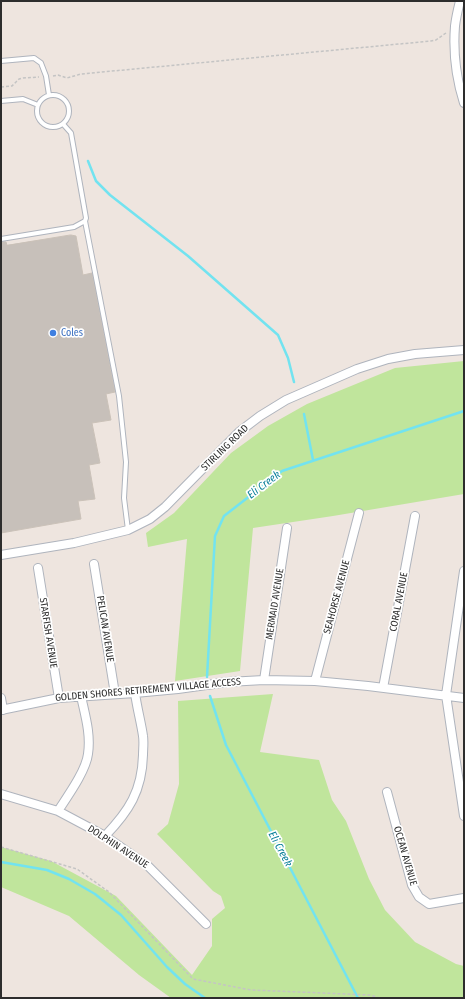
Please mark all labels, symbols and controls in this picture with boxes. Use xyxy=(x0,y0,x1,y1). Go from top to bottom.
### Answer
place label: Coles xyxy=(61,327,83,339)
marker: Coles xyxy=(48,328,58,338)
street label: STIRLING ROAD xyxy=(199,422,251,474)
water label: Eli Creek xyxy=(245,468,283,502)
street label: SEAHORSE AVENUE xyxy=(321,559,353,635)
street label: MERMAID AVENUE xyxy=(263,568,287,640)
street label: CORAL AVENUE xyxy=(387,571,411,633)
street label: PELICAN AVENUE xyxy=(94,595,116,663)
street label: STARFISH AVENUE xyxy=(36,597,60,669)
street label: GOLDEN SHORES RETIREMENT VILLAGE ACCESS xyxy=(55,676,241,704)
street label: DOLPHIN AVENUE xyxy=(85,823,151,871)
street label: OCEAN AVENUE xyxy=(391,825,419,887)
water label: Eli Creek xyxy=(265,829,295,869)

